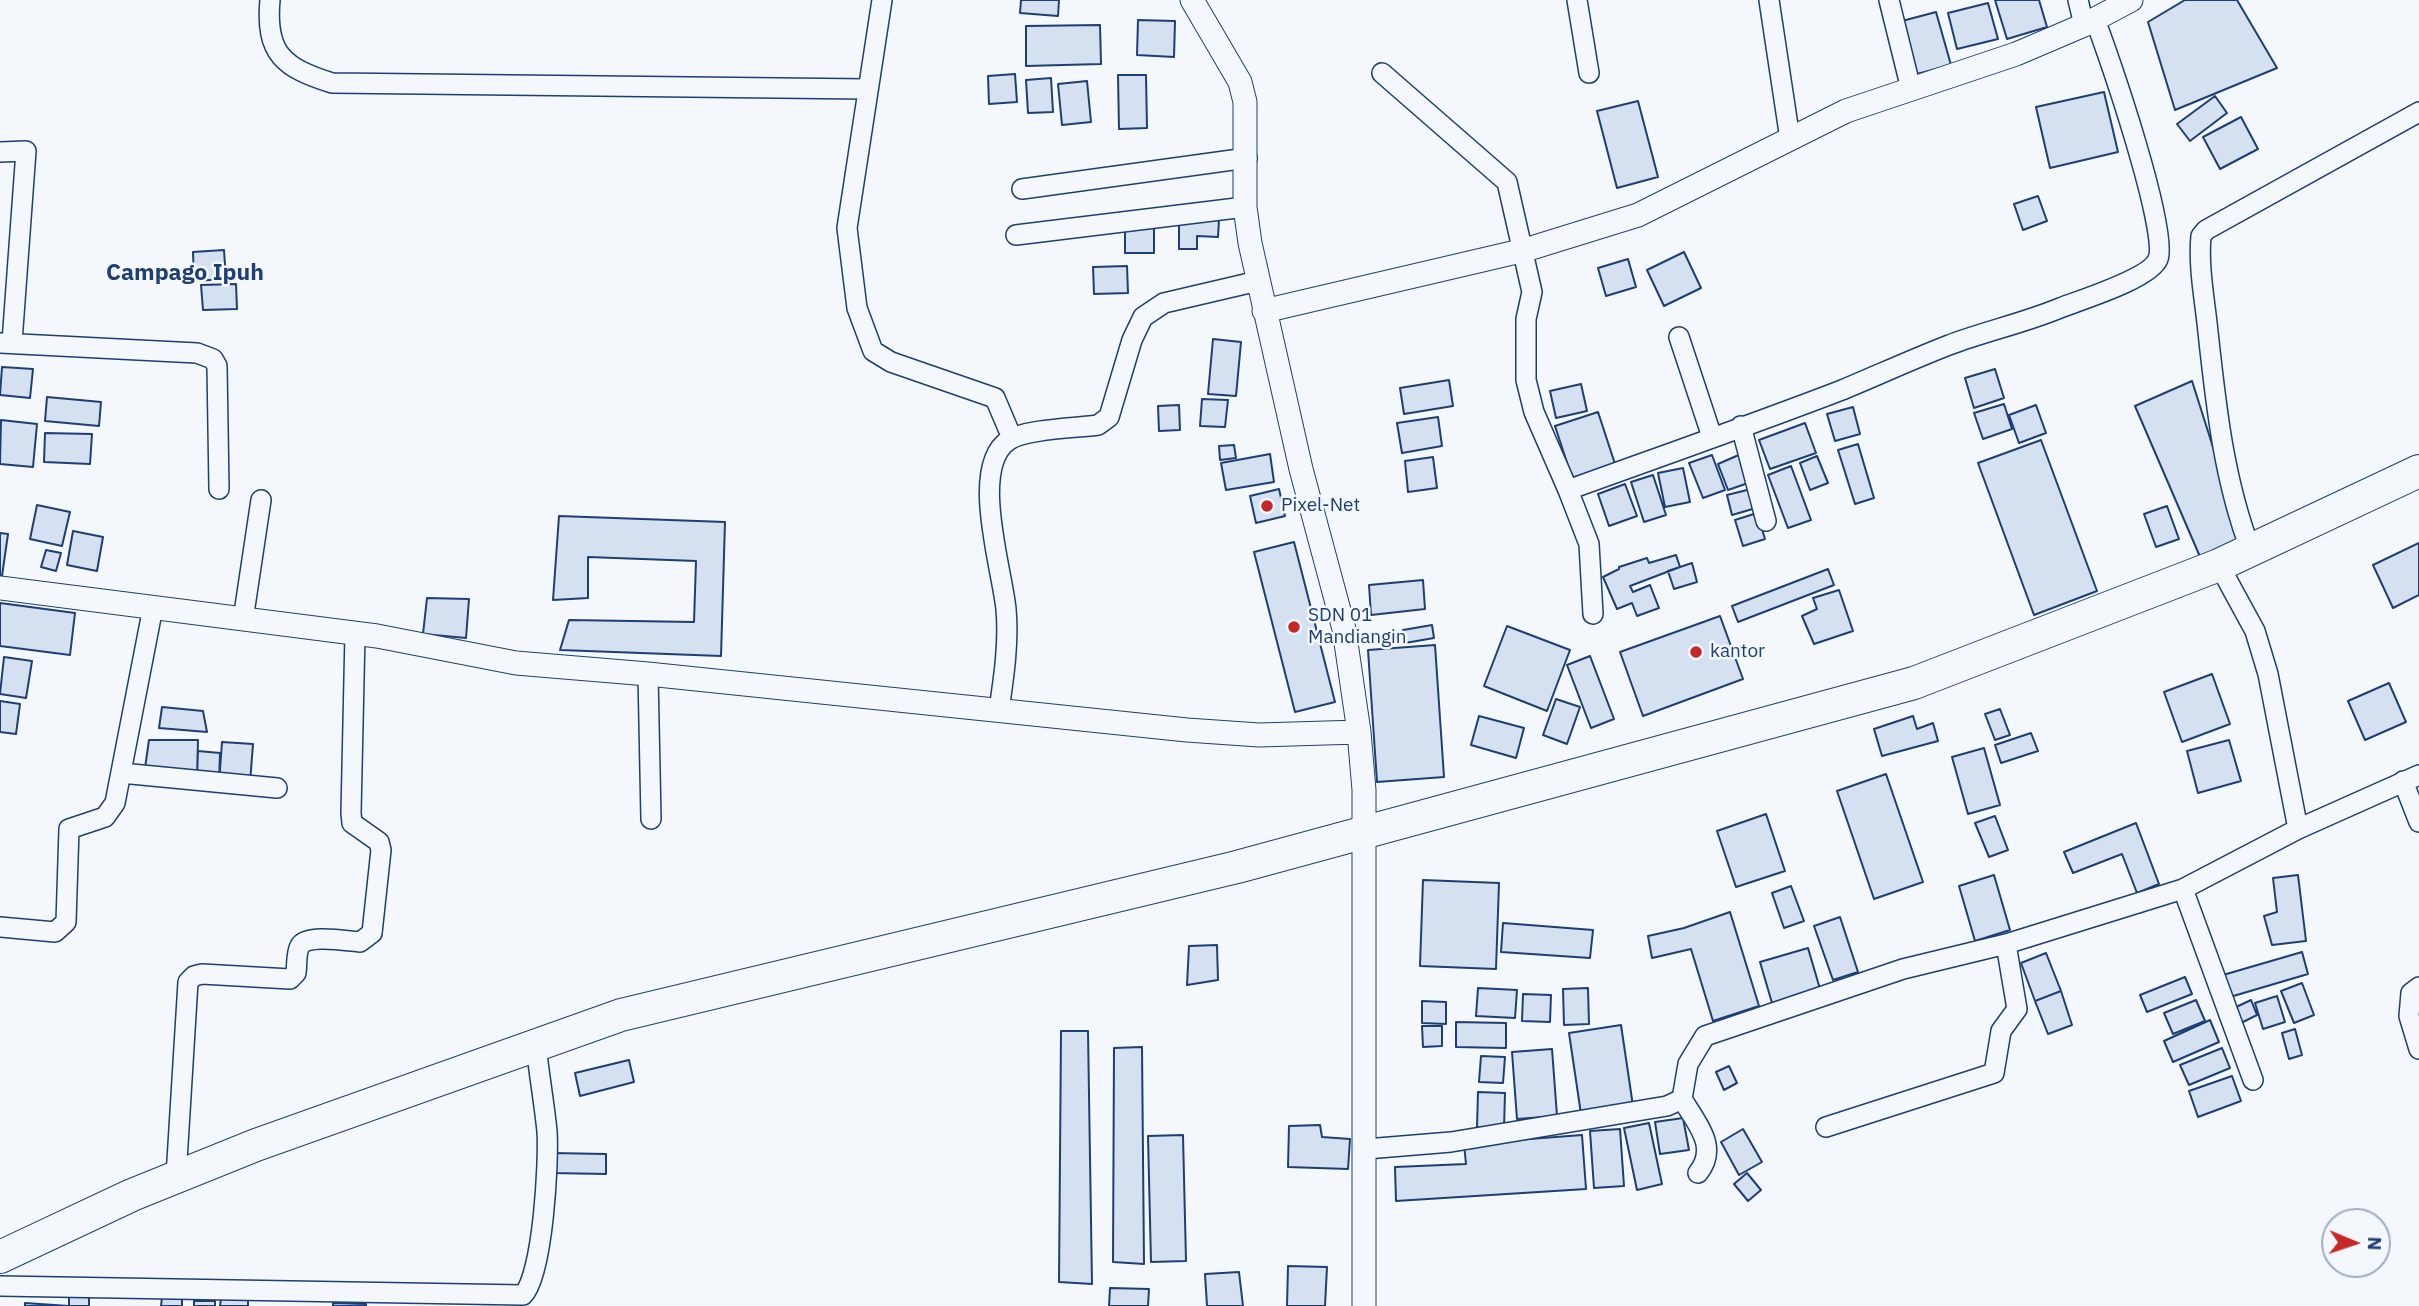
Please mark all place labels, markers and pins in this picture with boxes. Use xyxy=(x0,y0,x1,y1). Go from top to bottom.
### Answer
place label: Pixel-Net xyxy=(1281,495,1360,517)
marker: Pixel-Net xyxy=(1259,498,1275,514)
place label: SDN 01 Mandiangin xyxy=(1308,605,1407,649)
marker: SDN 01 Mandiangin xyxy=(1286,619,1302,635)
place label: kantor xyxy=(1710,641,1765,663)
marker: kantor xyxy=(1688,644,1704,660)

